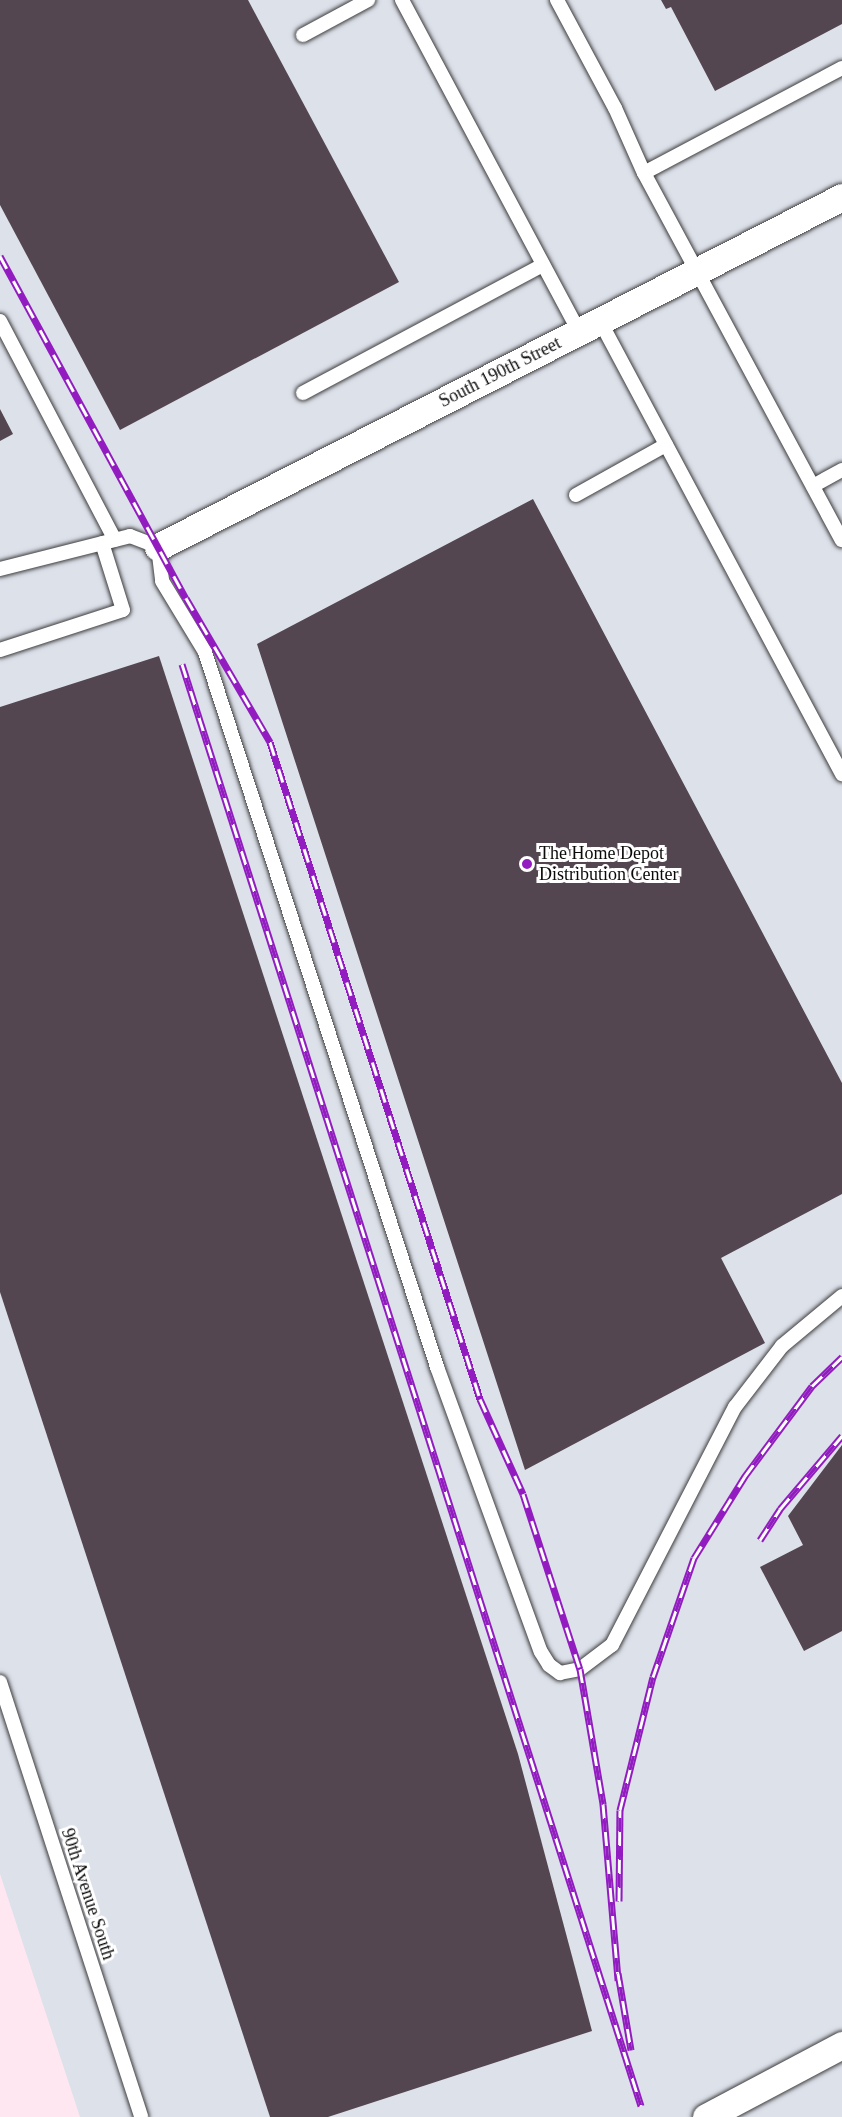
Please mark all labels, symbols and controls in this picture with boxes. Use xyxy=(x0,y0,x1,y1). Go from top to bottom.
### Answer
street label: South 190th Street xyxy=(435,332,565,412)
place label: The Home Depot Distribution Center xyxy=(539,843,678,886)
marker: The Home Depot Distribution Center xyxy=(520,857,534,871)
street label: 90th Avenue South xyxy=(56,1825,120,1963)

